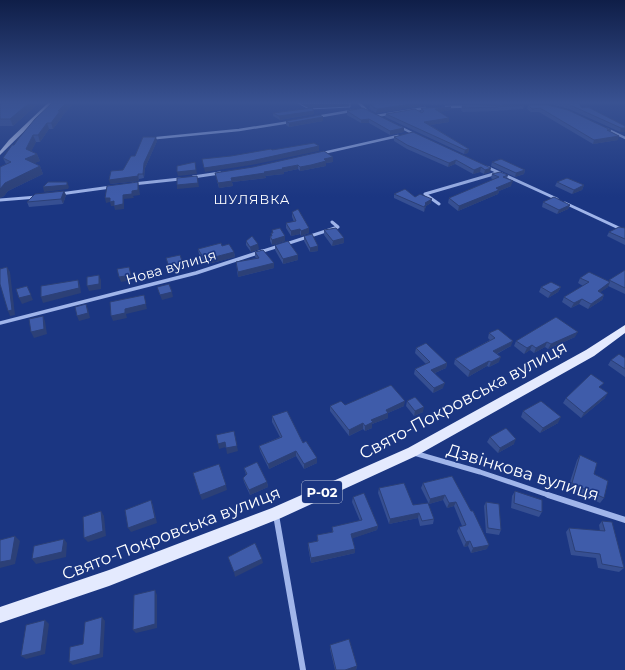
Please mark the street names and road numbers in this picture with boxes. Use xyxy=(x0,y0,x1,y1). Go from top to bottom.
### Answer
street label: Нова вулиця xyxy=(124,245,218,289)
street label: Свято-Покровська вулиця xyxy=(356,337,570,463)
street label: Дзвінкова вулиця xyxy=(445,439,601,505)
road number: Р-02 xyxy=(302,481,342,503)
street label: Свято-Покровська вулиця xyxy=(59,482,283,584)

